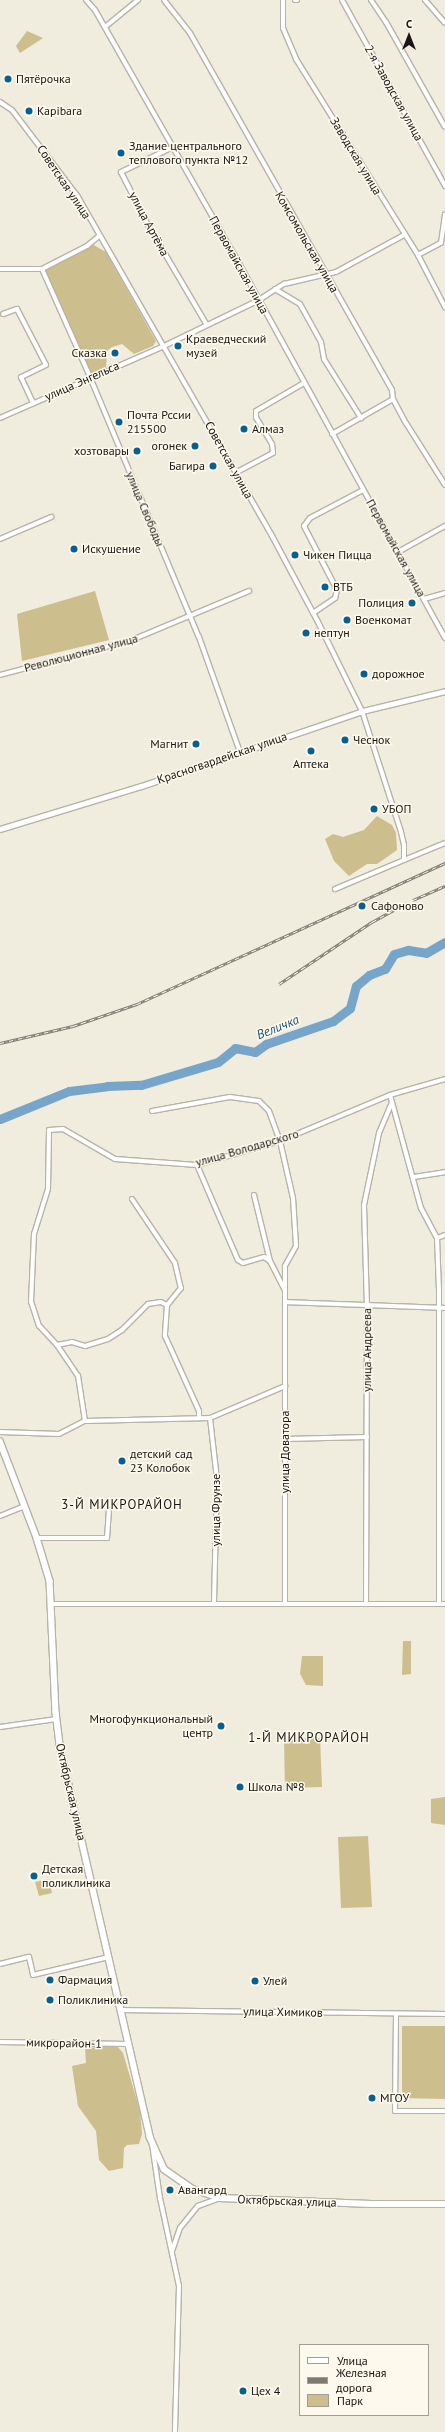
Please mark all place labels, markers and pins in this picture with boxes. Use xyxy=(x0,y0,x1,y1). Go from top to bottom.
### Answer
place label: Пятёрочка xyxy=(16,72,71,86)
marker: Пятёрочка xyxy=(3,74,13,84)
place label: Kapibara xyxy=(37,104,82,118)
marker: Kapibara xyxy=(24,106,34,116)
place label: Здание центрального теплового пункта №12 xyxy=(129,139,248,167)
marker: Здание центрального теплового пункта №12 xyxy=(116,148,126,158)
place label: Краеведческий музей xyxy=(186,332,266,360)
marker: Краеведческий музей xyxy=(173,341,183,351)
place label: Сказка xyxy=(71,346,107,360)
marker: Сказка xyxy=(110,348,120,358)
place label: Почта Рссии 215500 xyxy=(127,408,191,436)
marker: Почта Рссии 215500 xyxy=(114,417,124,427)
place label: Алмаз xyxy=(252,422,284,436)
marker: Алмаз xyxy=(239,424,249,434)
place label: огонек xyxy=(152,439,187,453)
marker: огонек xyxy=(190,441,200,451)
place label: хозтовары xyxy=(74,444,129,458)
marker: хозтовары xyxy=(132,446,142,456)
place label: Багира xyxy=(169,459,205,473)
marker: Багира xyxy=(208,461,218,471)
place label: Искушение xyxy=(82,542,141,556)
marker: Искушение xyxy=(69,544,79,554)
place label: Чикен Пицца xyxy=(303,548,372,562)
marker: Чикен Пицца xyxy=(290,550,300,560)
place label: ВТБ xyxy=(333,580,353,594)
marker: ВТБ xyxy=(320,582,330,592)
place label: Полиция xyxy=(358,596,404,610)
marker: Полиция xyxy=(407,598,417,608)
place label: Военкомат xyxy=(355,613,412,627)
marker: Военкомат xyxy=(342,615,352,625)
place label: нептун xyxy=(314,626,350,640)
marker: нептун xyxy=(301,628,311,638)
place label: дорожное xyxy=(372,667,425,681)
marker: дорожное xyxy=(359,669,369,679)
place label: Чеснок xyxy=(353,733,390,747)
marker: Чеснок xyxy=(340,735,350,745)
place label: Магнит xyxy=(150,737,188,751)
marker: Магнит xyxy=(191,739,201,749)
marker: Аптека xyxy=(306,746,316,756)
place label: Аптека xyxy=(293,757,329,771)
place label: УБОП xyxy=(382,802,411,816)
marker: УБОП xyxy=(369,804,379,814)
place label: Сафоново xyxy=(371,899,424,913)
marker: Сафоново xyxy=(356,900,368,912)
place label: детский сад 23 Колобок xyxy=(130,1447,192,1475)
marker: детский сад 23 Колобок xyxy=(117,1456,127,1466)
place label: Многофункциональный центр xyxy=(90,1712,213,1740)
marker: Многофункциональный центр xyxy=(216,1721,226,1731)
place label: Школа №8 xyxy=(248,1780,304,1794)
marker: Школа №8 xyxy=(235,1782,245,1792)
place label: Детская поликлиника xyxy=(42,1862,111,1890)
marker: Детская поликлиника xyxy=(29,1871,39,1881)
place label: Фармация xyxy=(58,1973,112,1987)
place label: Улей xyxy=(263,1974,287,1988)
marker: Фармация xyxy=(45,1975,55,1985)
marker: Улей xyxy=(250,1976,260,1986)
place label: Поликлиника xyxy=(58,1993,128,2007)
marker: Поликлиника xyxy=(45,1995,55,2005)
place label: МГОУ xyxy=(380,2091,409,2105)
marker: МГОУ xyxy=(367,2093,377,2103)
place label: Авангард xyxy=(178,2183,227,2197)
marker: Авангард xyxy=(165,2185,175,2195)
place label: Цех 4 xyxy=(251,2384,281,2398)
marker: Цех 4 xyxy=(238,2386,248,2396)

